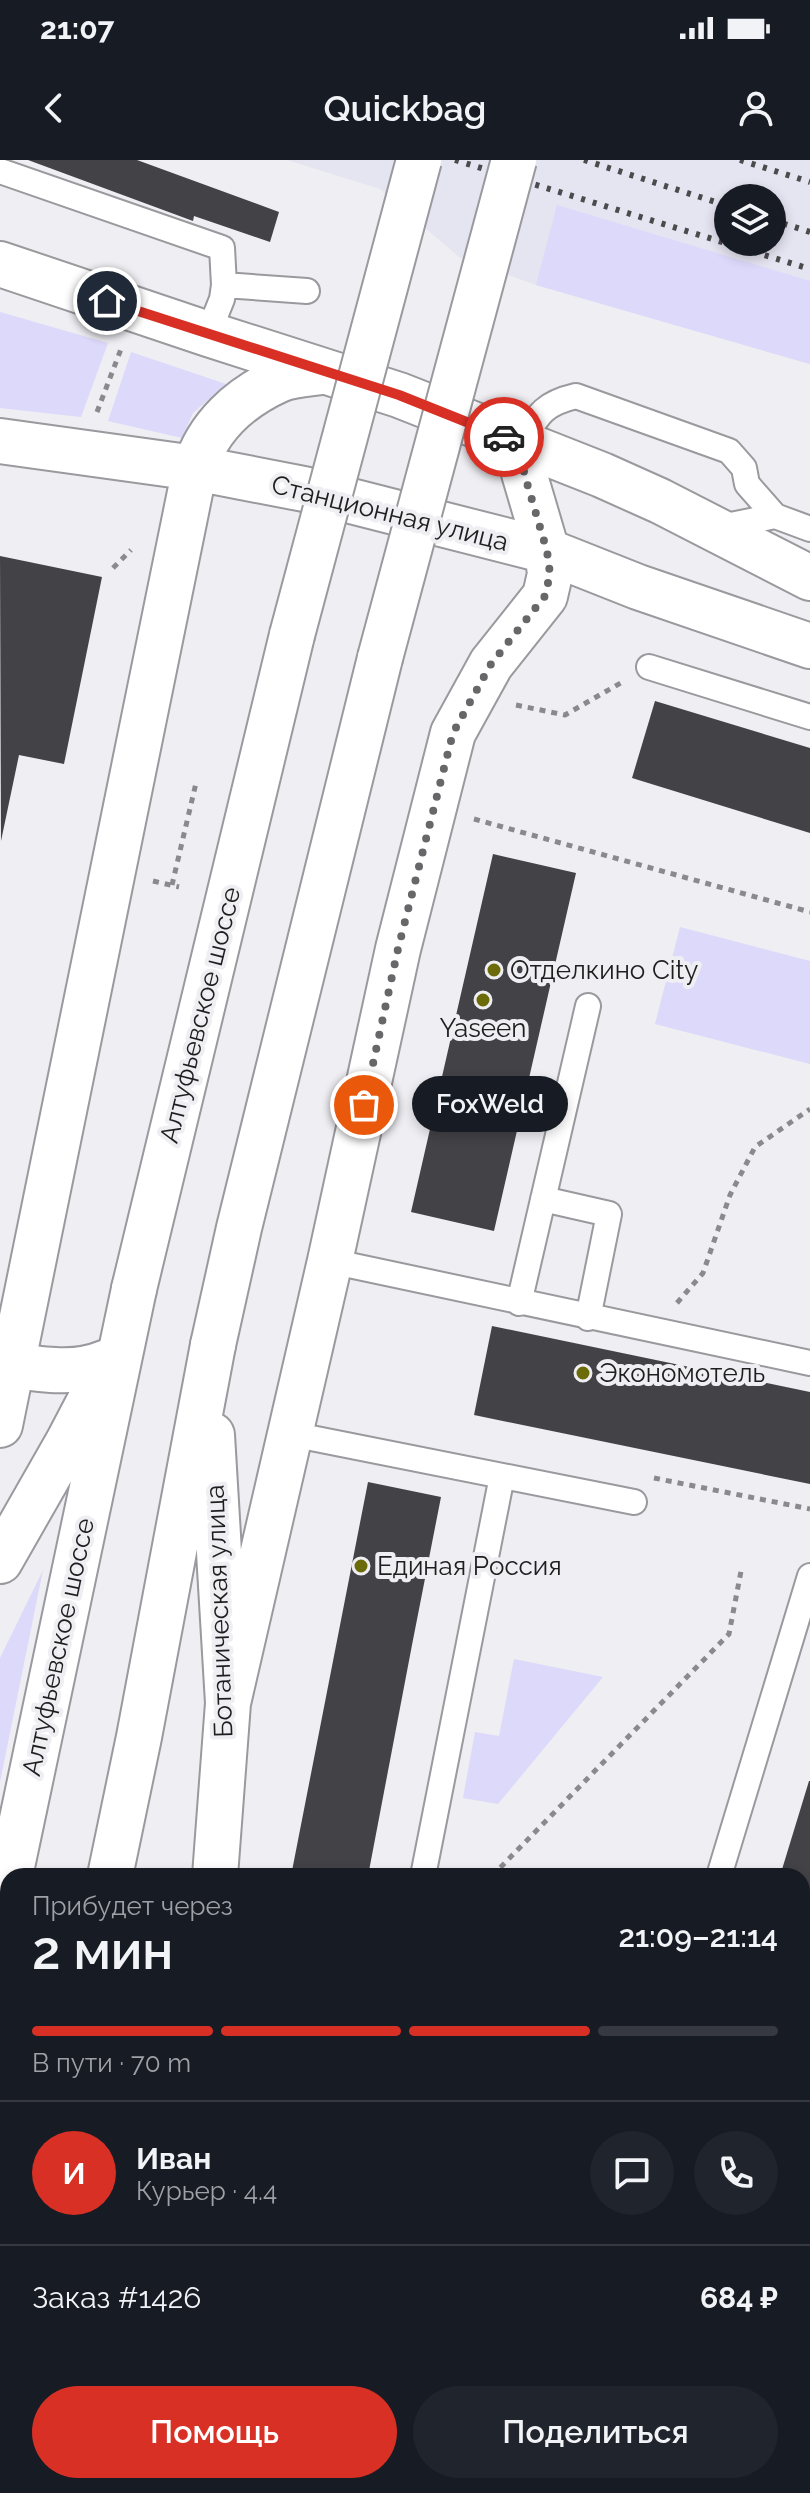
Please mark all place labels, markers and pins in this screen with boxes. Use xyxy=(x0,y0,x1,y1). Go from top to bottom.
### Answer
pin xyxy=(73,267,141,335)
place label: Отделкино City xyxy=(510,955,698,985)
marker: Отделкино City xyxy=(485,961,503,979)
marker: Yaseen xyxy=(474,991,492,1009)
place label: Yaseen xyxy=(440,1013,527,1043)
pin xyxy=(330,1071,398,1139)
callout: FoxWeld xyxy=(412,1077,568,1133)
place label: Экономотель xyxy=(599,1358,765,1388)
marker: Экономотель xyxy=(574,1364,592,1382)
place label: Единая Россия xyxy=(377,1551,562,1581)
marker: Единая Россия xyxy=(352,1557,370,1575)

